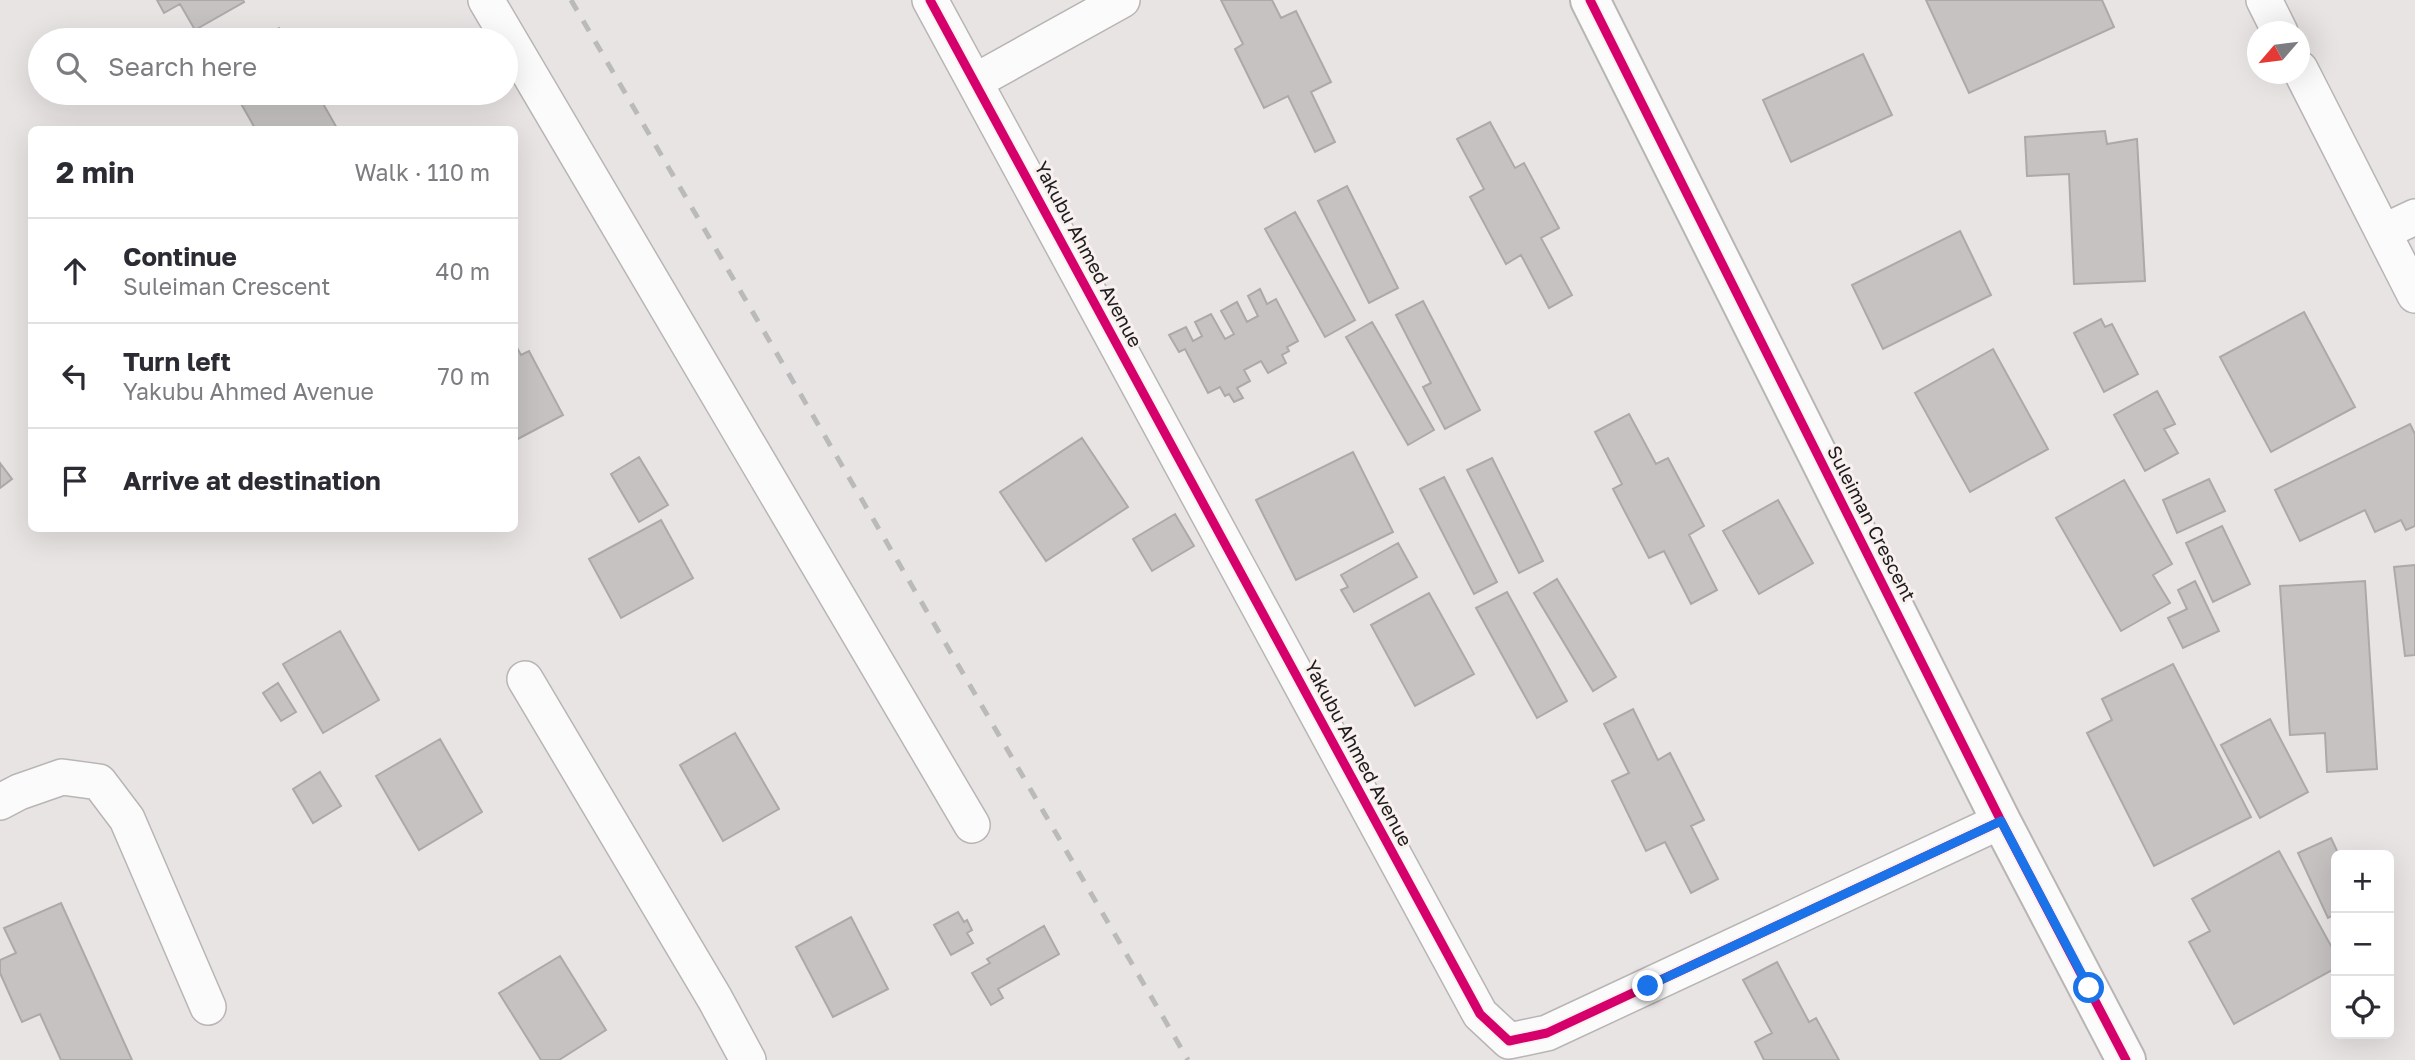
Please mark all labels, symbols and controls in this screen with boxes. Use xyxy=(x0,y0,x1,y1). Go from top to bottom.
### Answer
north arrow xyxy=(2247,21,2310,84)
search box xyxy=(28,28,518,105)
icon: search xyxy=(52,48,90,86)
text: Search here xyxy=(108,51,257,82)
text: 2 min xyxy=(56,154,134,190)
street label: Yakubu Ahmed Avenue xyxy=(1030,157,1148,351)
text: Walk · 110 m xyxy=(354,158,490,186)
text: Continue xyxy=(123,241,237,272)
icon: ahead xyxy=(56,252,94,290)
text: 40 m xyxy=(436,257,490,285)
text: Suleiman Crescent xyxy=(123,272,330,300)
text: Turn left xyxy=(123,346,231,377)
icon: left xyxy=(56,357,94,395)
text: 70 m xyxy=(437,362,490,390)
text: Yakubu Ahmed Avenue xyxy=(123,377,374,405)
street label: Suleiman Crescent xyxy=(1823,441,1921,605)
icon: arrive xyxy=(56,462,94,500)
text: Arrive at destination xyxy=(123,465,381,496)
street label: Yakubu Ahmed Avenue xyxy=(1300,656,1418,850)
map controls xyxy=(2331,850,2394,1039)
button: + xyxy=(2331,850,2394,913)
button: − xyxy=(2331,913,2394,976)
route end xyxy=(1632,970,1663,1001)
route start xyxy=(2073,972,2104,1003)
button: locate xyxy=(2331,976,2394,1039)

